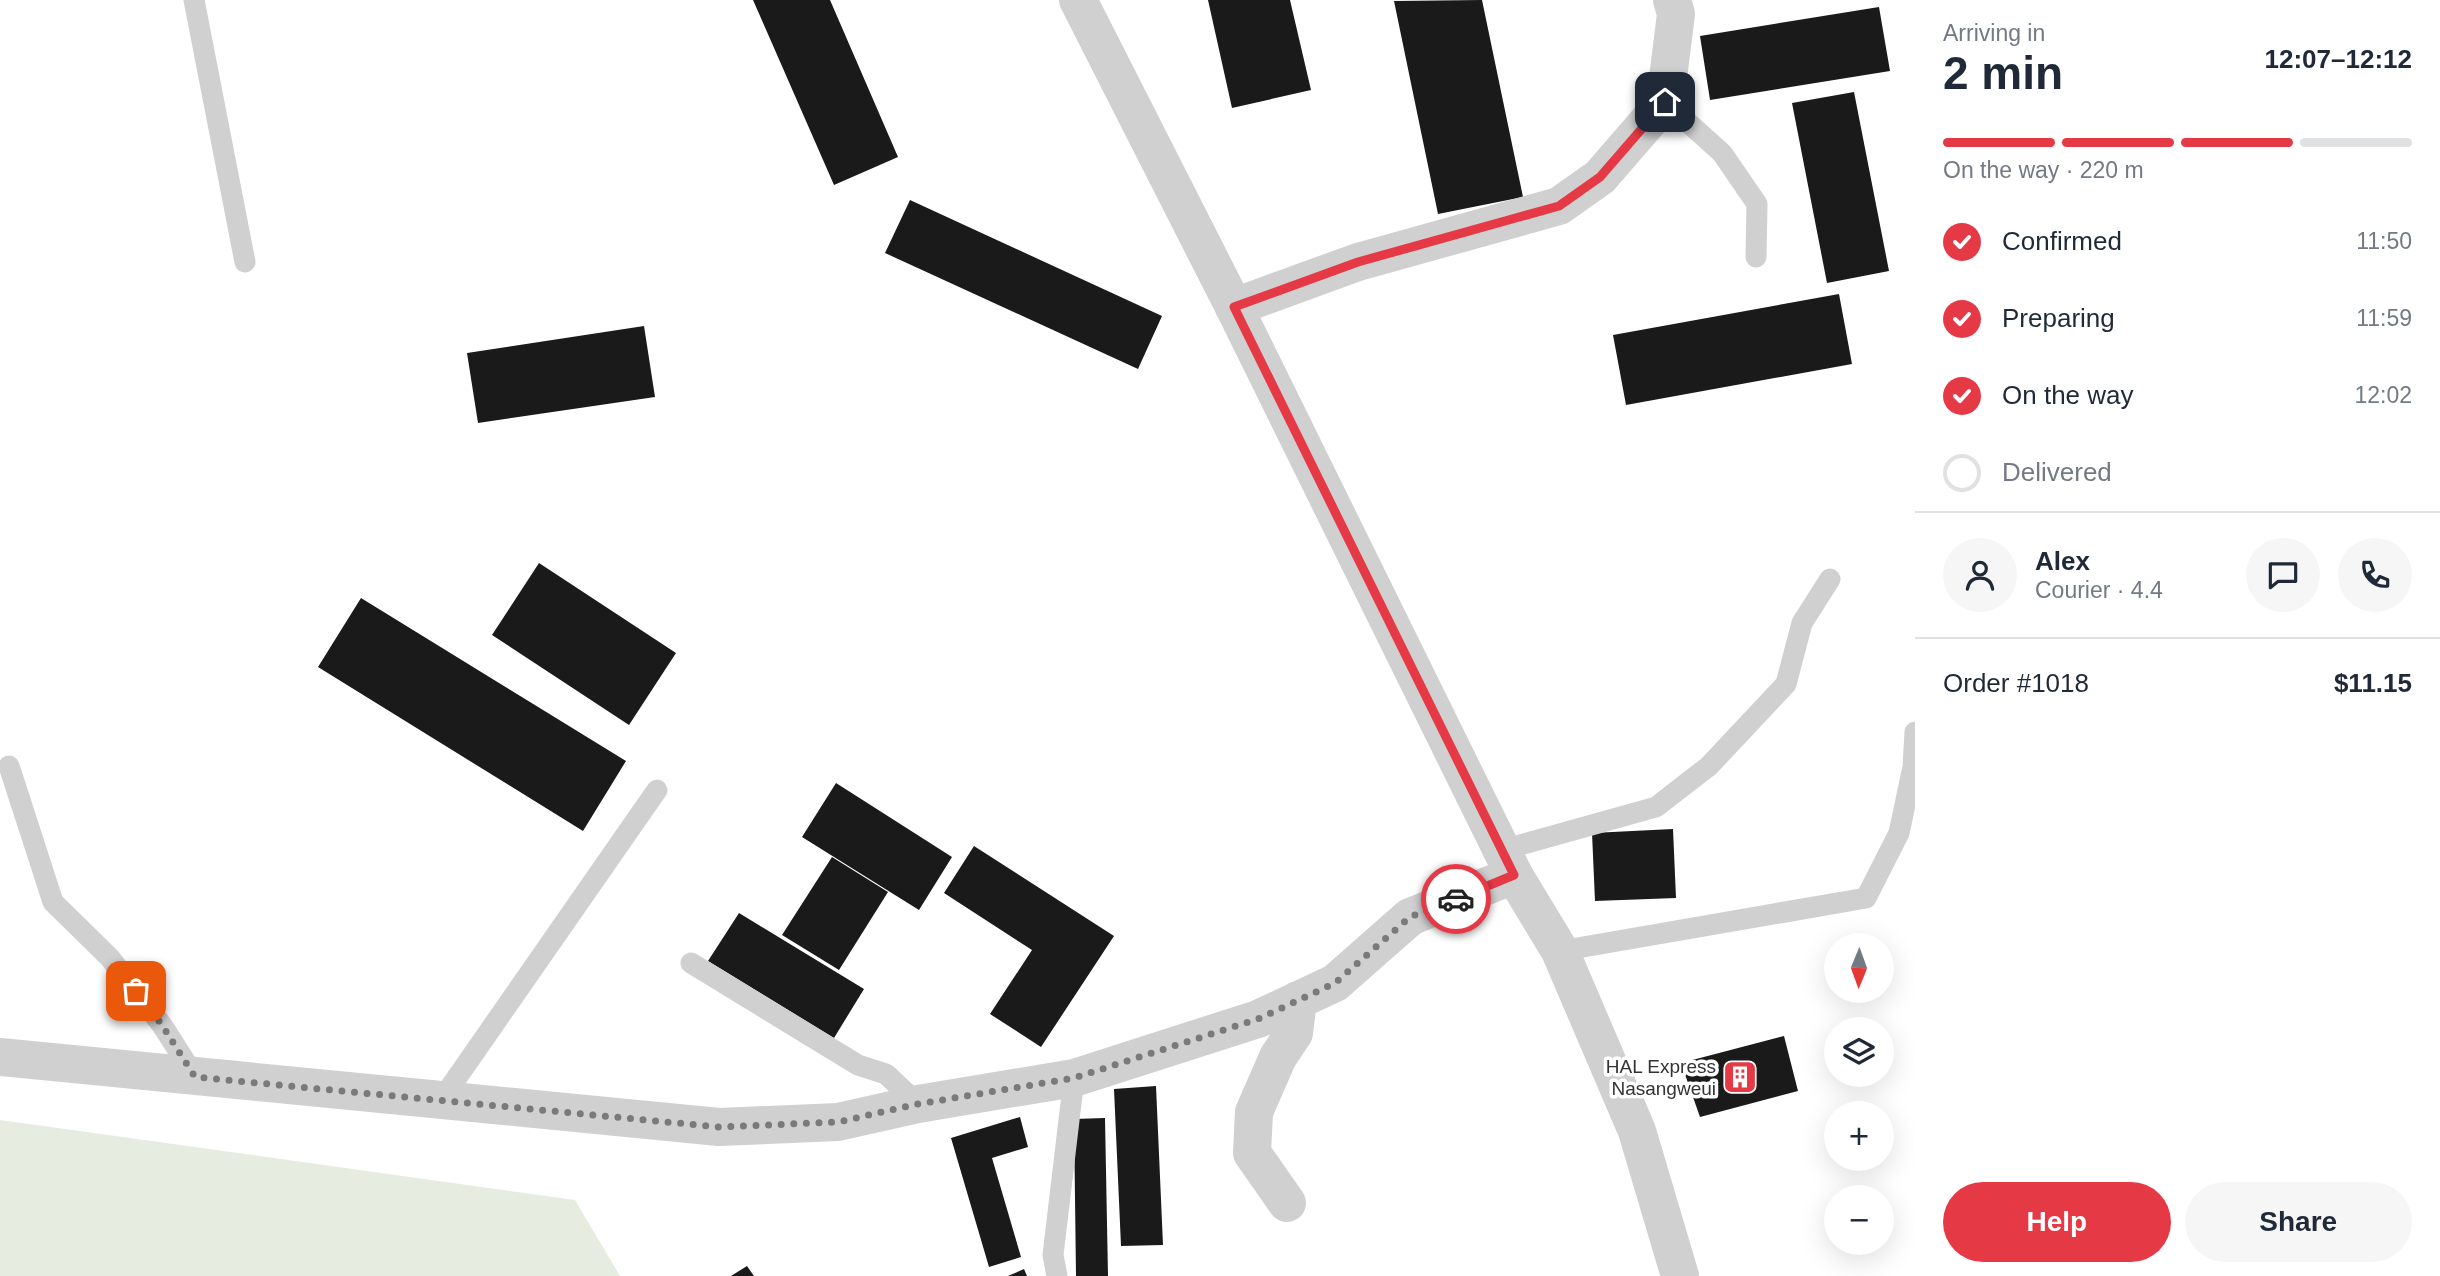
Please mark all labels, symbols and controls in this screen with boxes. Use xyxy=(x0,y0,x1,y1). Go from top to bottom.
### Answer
text: Arriving in xyxy=(1943,20,2045,46)
text: 12:07–12:12 xyxy=(2265,44,2412,74)
text: 2 min xyxy=(1943,47,2063,99)
pin xyxy=(1635,72,1695,132)
icon: home xyxy=(1646,83,1684,121)
text: On the way · 220 m xyxy=(1943,157,2144,183)
icon: check xyxy=(1943,223,1981,261)
text: Confirmed xyxy=(2002,226,2122,256)
text: 11:50 xyxy=(2356,228,2412,254)
icon: check xyxy=(1943,300,1981,338)
text: Preparing xyxy=(2002,303,2115,333)
text: 11:59 xyxy=(2356,305,2412,331)
icon: check xyxy=(1943,377,1981,415)
text: On the way xyxy=(2002,380,2134,410)
text: 12:02 xyxy=(2354,382,2412,408)
text: Delivered xyxy=(2002,457,2112,487)
button: person xyxy=(1943,538,2017,612)
button: chat xyxy=(2246,538,2320,612)
button: phone xyxy=(2338,538,2412,612)
text: Alex xyxy=(2035,546,2090,576)
text: Courier · 4.4 xyxy=(2035,577,2163,603)
text: Order #1018 xyxy=(1943,668,2089,698)
text: $11.15 xyxy=(2334,668,2412,698)
courier xyxy=(1421,864,1491,934)
icon: car xyxy=(1437,880,1475,918)
north arrow xyxy=(1824,933,1894,1003)
map controls xyxy=(1824,933,1894,1255)
pin xyxy=(106,961,166,1021)
icon: bag xyxy=(117,972,155,1010)
button: layers xyxy=(1824,1017,1894,1087)
place label: HAL Express Nasangweui xyxy=(1606,1056,1716,1099)
building icon: HAL Express Nasangweui xyxy=(1721,1058,1759,1096)
button: + xyxy=(1824,1101,1894,1171)
button: Help xyxy=(1943,1182,2171,1262)
button: Share xyxy=(2185,1182,2412,1262)
button: − xyxy=(1824,1185,1894,1255)

